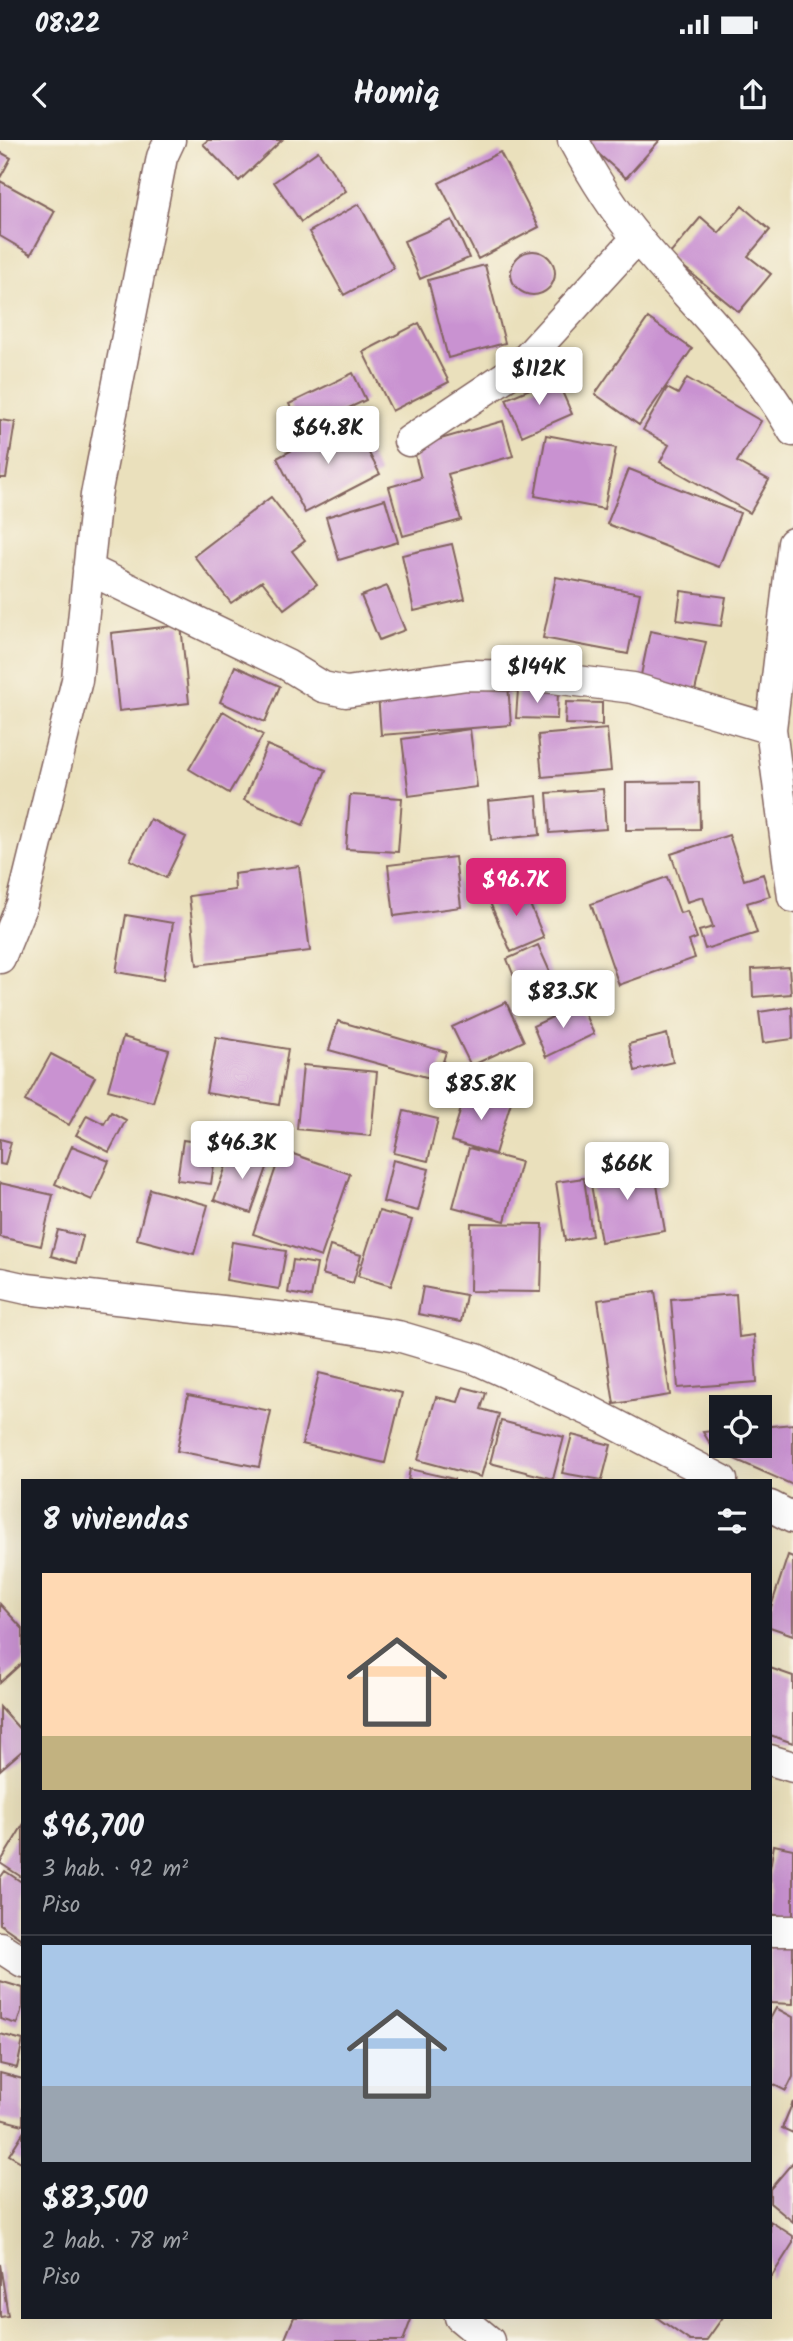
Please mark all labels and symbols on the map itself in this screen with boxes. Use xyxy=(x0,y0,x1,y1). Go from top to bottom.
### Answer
pin: $112K xyxy=(490,348,588,407)
pin: $64.8K xyxy=(271,406,385,466)
pin: $144K xyxy=(488,645,586,705)
pin: $96.7K xyxy=(459,858,573,918)
pin: $83.5K xyxy=(506,970,620,1030)
pin: $85.8K xyxy=(424,1062,538,1122)
pin: $46.3K xyxy=(185,1122,299,1181)
pin: $66K xyxy=(586,1142,668,1202)

